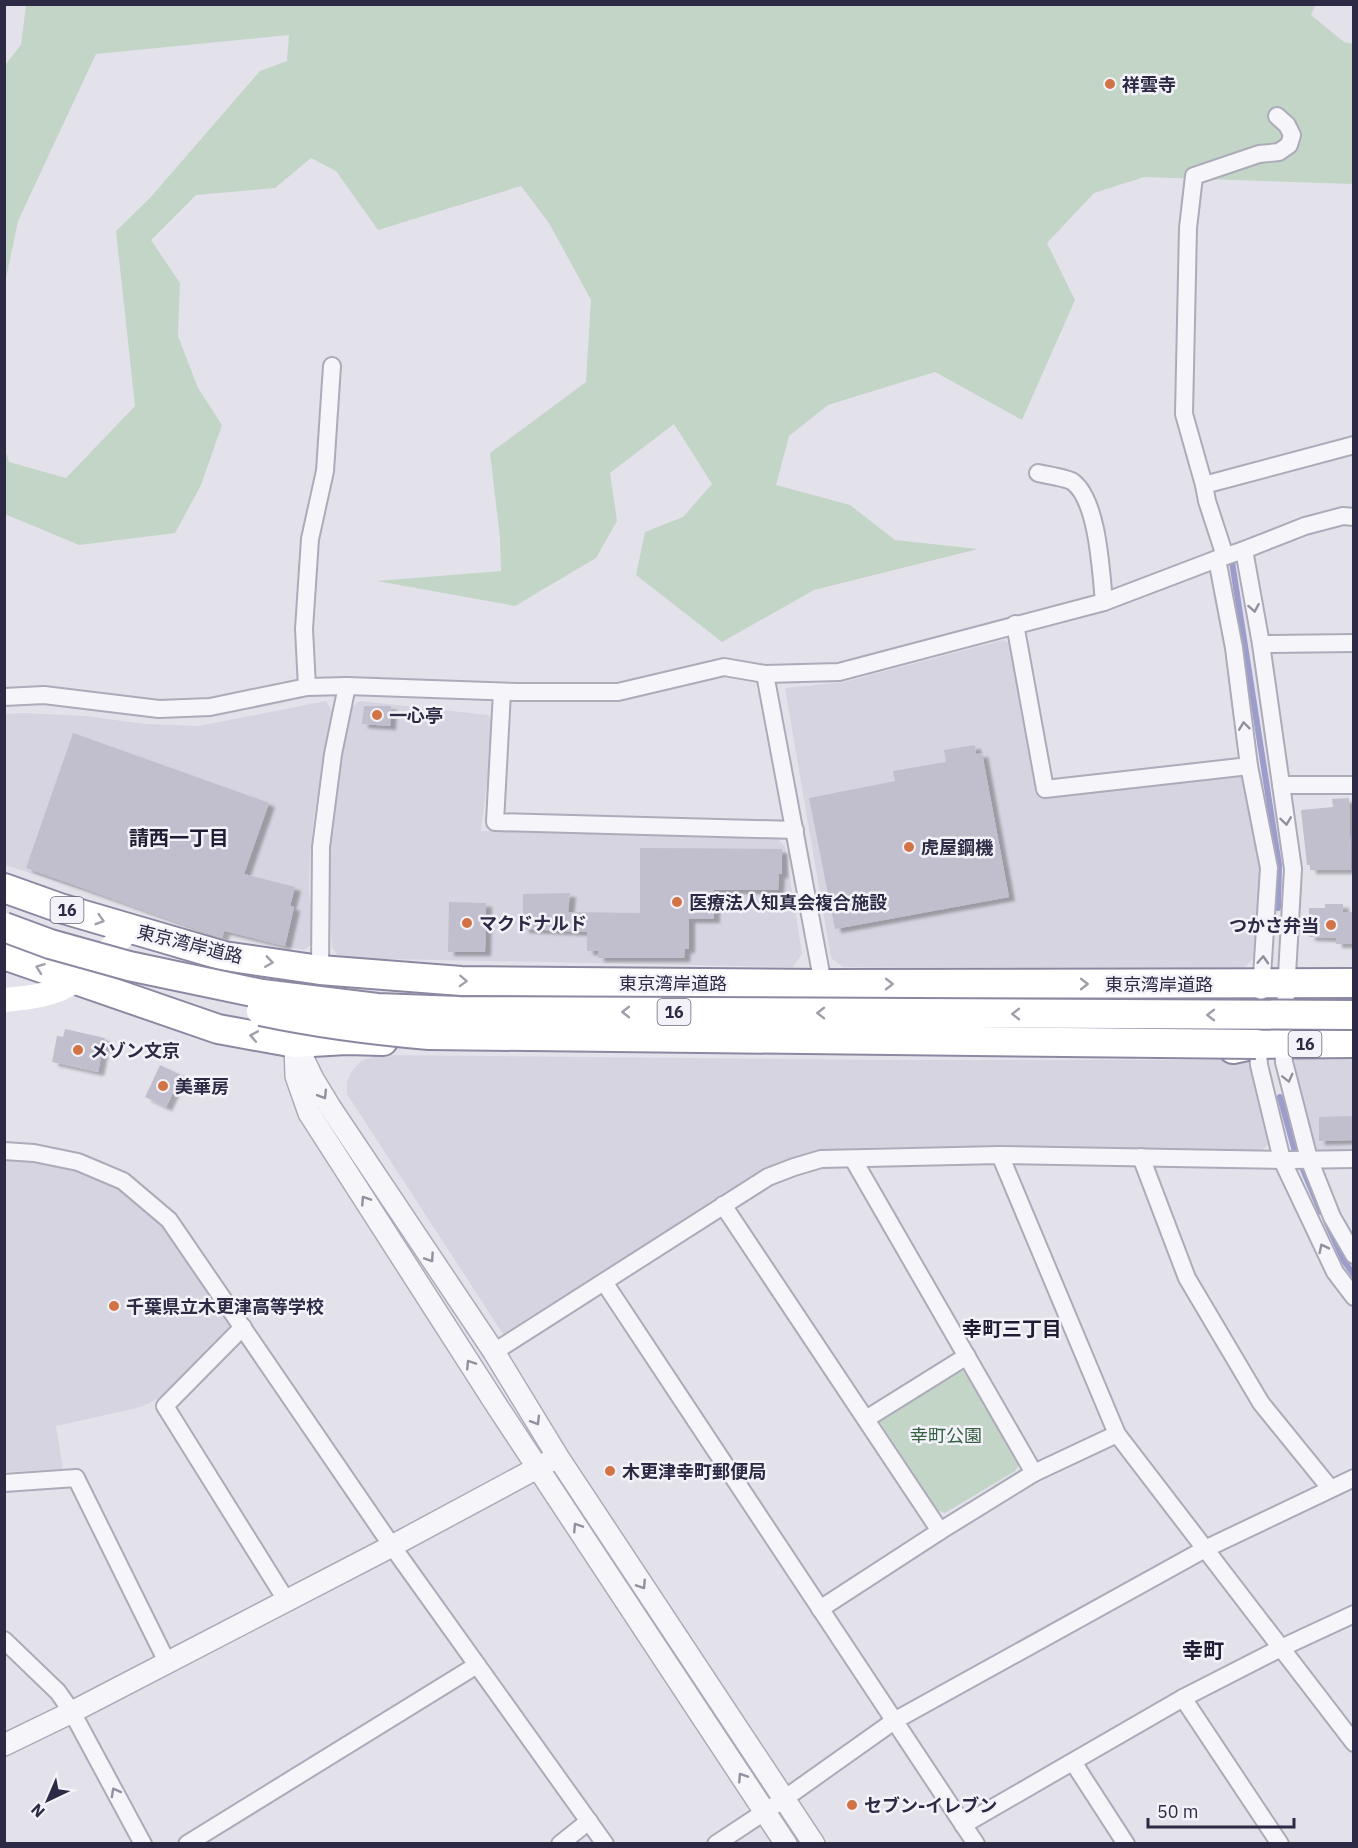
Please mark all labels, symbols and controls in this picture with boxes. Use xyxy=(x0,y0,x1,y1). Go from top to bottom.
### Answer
place label: 祥雲寺 xyxy=(1122,73,1176,96)
marker: 祥雲寺 xyxy=(1103,77,1117,91)
one-way arrow xyxy=(1248,603,1260,613)
place label: 一心亭 xyxy=(389,704,443,727)
marker: 一心亭 xyxy=(370,708,384,722)
one-way arrow xyxy=(1238,721,1251,730)
one-way arrow xyxy=(1280,817,1292,826)
district label: 請西一丁目 xyxy=(129,824,229,851)
place label: 虎屋鋼機 xyxy=(921,836,994,859)
marker: 虎屋鋼機 xyxy=(902,840,916,854)
place label: 医療法人知真会複合施設 xyxy=(689,891,887,914)
marker: 医療法人知真会複合施設 xyxy=(670,895,684,909)
road number: 16 xyxy=(50,897,84,923)
place label: マクドナルド xyxy=(479,912,587,935)
one-way arrow xyxy=(94,913,105,925)
place label: つかさ弁当 xyxy=(1229,914,1319,937)
marker: マクドナルド xyxy=(460,916,474,930)
marker: つかさ弁当 xyxy=(1324,918,1338,932)
street label: 東京湾岸道路 xyxy=(135,920,245,968)
one-way arrow xyxy=(1256,955,1269,964)
one-way arrow xyxy=(264,956,273,968)
one-way arrow xyxy=(35,963,46,976)
street label: 東京湾岸道路 xyxy=(619,972,727,995)
street label: 東京湾岸道路 xyxy=(1105,973,1213,996)
one-way arrow xyxy=(458,975,467,988)
one-way arrow xyxy=(884,978,893,990)
one-way arrow xyxy=(1079,978,1088,990)
road number: 16 xyxy=(658,999,690,1025)
one-way arrow xyxy=(622,1006,631,1018)
one-way arrow xyxy=(817,1007,826,1019)
one-way arrow xyxy=(1012,1008,1021,1020)
one-way arrow xyxy=(1207,1009,1216,1021)
one-way arrow xyxy=(250,1030,259,1042)
road number: 16 xyxy=(1288,1031,1322,1057)
place label: メゾン文京 xyxy=(90,1039,180,1062)
marker: メゾン文京 xyxy=(71,1043,85,1057)
one-way arrow xyxy=(1280,1073,1293,1083)
place label: 美華房 xyxy=(175,1075,229,1098)
marker: 美華房 xyxy=(156,1079,170,1093)
one-way arrow xyxy=(315,1089,327,1099)
one-way arrow xyxy=(361,1195,372,1206)
one-way arrow xyxy=(1319,1243,1331,1254)
one-way arrow xyxy=(423,1251,434,1262)
place label: 千葉県立木更津高等学校 xyxy=(126,1295,324,1318)
marker: 千葉県立木更津高等学校 xyxy=(107,1299,121,1313)
district label: 幸町三丁目 xyxy=(962,1315,1062,1342)
one-way arrow xyxy=(466,1360,477,1371)
one-way arrow xyxy=(528,1415,540,1425)
park label: 幸町公園 xyxy=(910,1424,982,1447)
place label: 木更津幸町郵便局 xyxy=(622,1460,766,1483)
marker: 木更津幸町郵便局 xyxy=(603,1464,617,1478)
one-way arrow xyxy=(573,1523,584,1534)
one-way arrow xyxy=(635,1578,646,1589)
district label: 幸町 xyxy=(1182,1636,1224,1664)
north arrow xyxy=(18,1770,78,1830)
one-way arrow xyxy=(738,1773,750,1783)
one-way arrow xyxy=(111,1788,122,1798)
scale bar xyxy=(1148,1791,1294,1829)
place label: セブン-イレブン xyxy=(864,1794,997,1817)
marker: セブン-イレブン xyxy=(845,1798,859,1812)
text: N xyxy=(26,1800,49,1822)
text: 50 m xyxy=(1157,1800,1199,1823)

